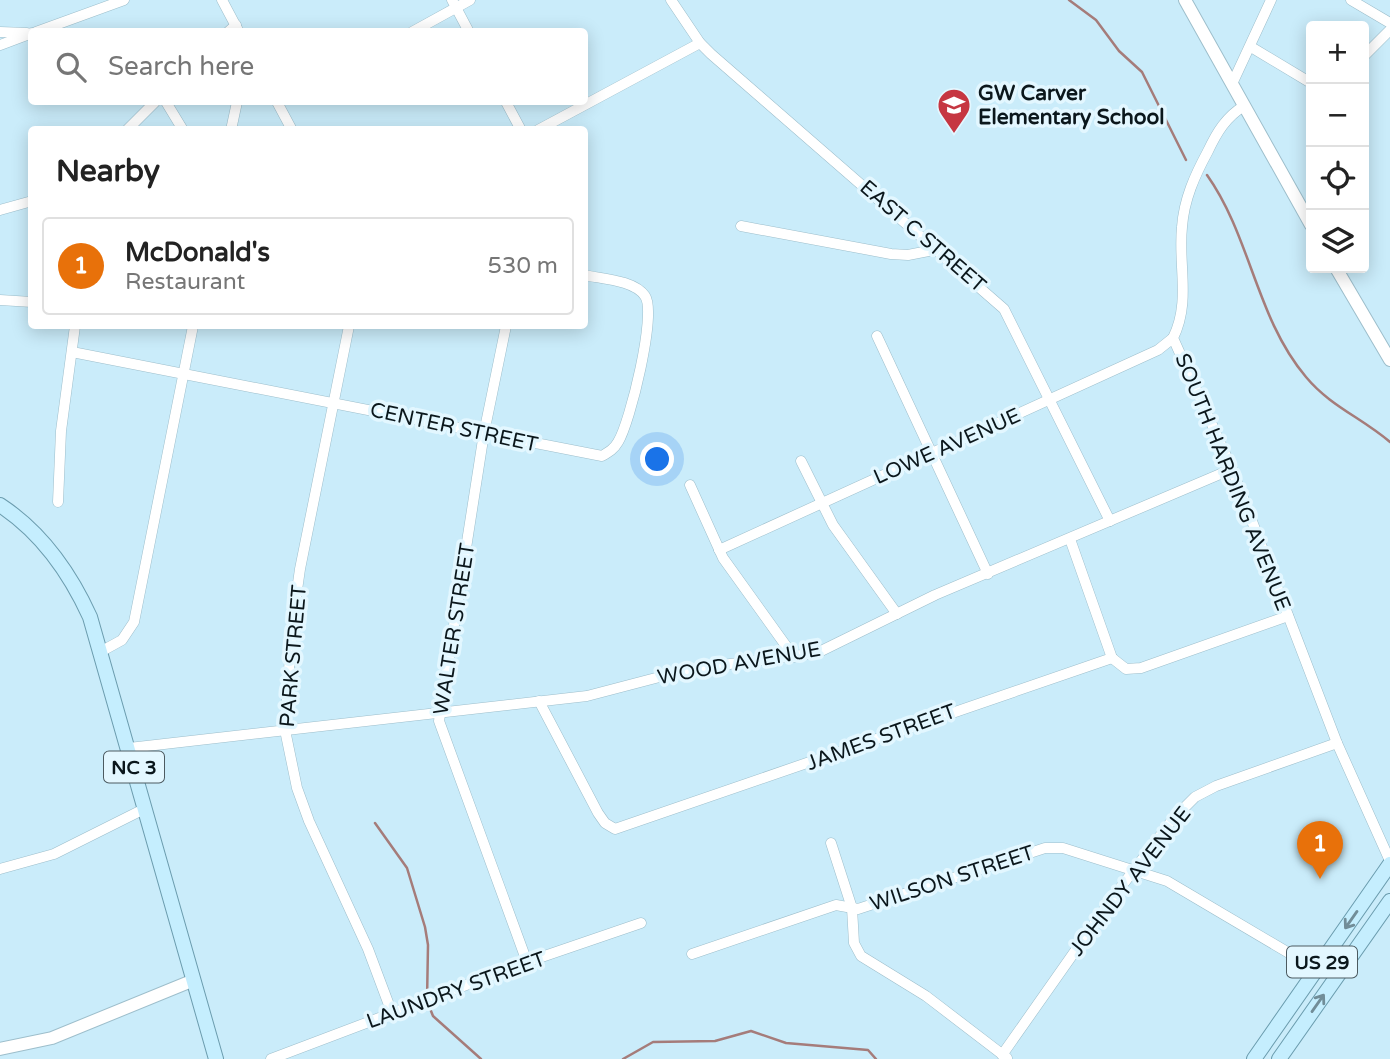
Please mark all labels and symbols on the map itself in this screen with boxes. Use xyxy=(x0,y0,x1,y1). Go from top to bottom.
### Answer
place label: GW Carver Elementary School xyxy=(978,81,1165,130)
school or university icon: GW Carver Elementary School xyxy=(935,86,973,135)
street label: EAST C STREET xyxy=(854,175,991,298)
street label: SOUTH HARDING AVENUE xyxy=(1169,350,1296,615)
street label: CENTER STREET xyxy=(368,397,540,458)
street label: LOWE AVENUE xyxy=(870,403,1025,490)
your location xyxy=(640,442,674,476)
street label: WALTER STREET xyxy=(429,541,480,717)
street label: PARK STREET xyxy=(275,584,312,728)
street label: WOOD AVENUE xyxy=(655,637,823,690)
street label: JAMES STREET xyxy=(803,699,959,776)
road number: NC 3 xyxy=(104,752,164,782)
street label: JOHNDY AVENUE xyxy=(1064,802,1196,961)
pin: 1 xyxy=(1297,821,1343,879)
street label: WILSON STREET xyxy=(867,840,1038,917)
one-way arrow xyxy=(1344,910,1358,929)
street label: LAUNDRY STREET xyxy=(363,946,549,1035)
road number: US 29 xyxy=(1287,946,1357,978)
one-way arrow xyxy=(1311,994,1325,1013)

